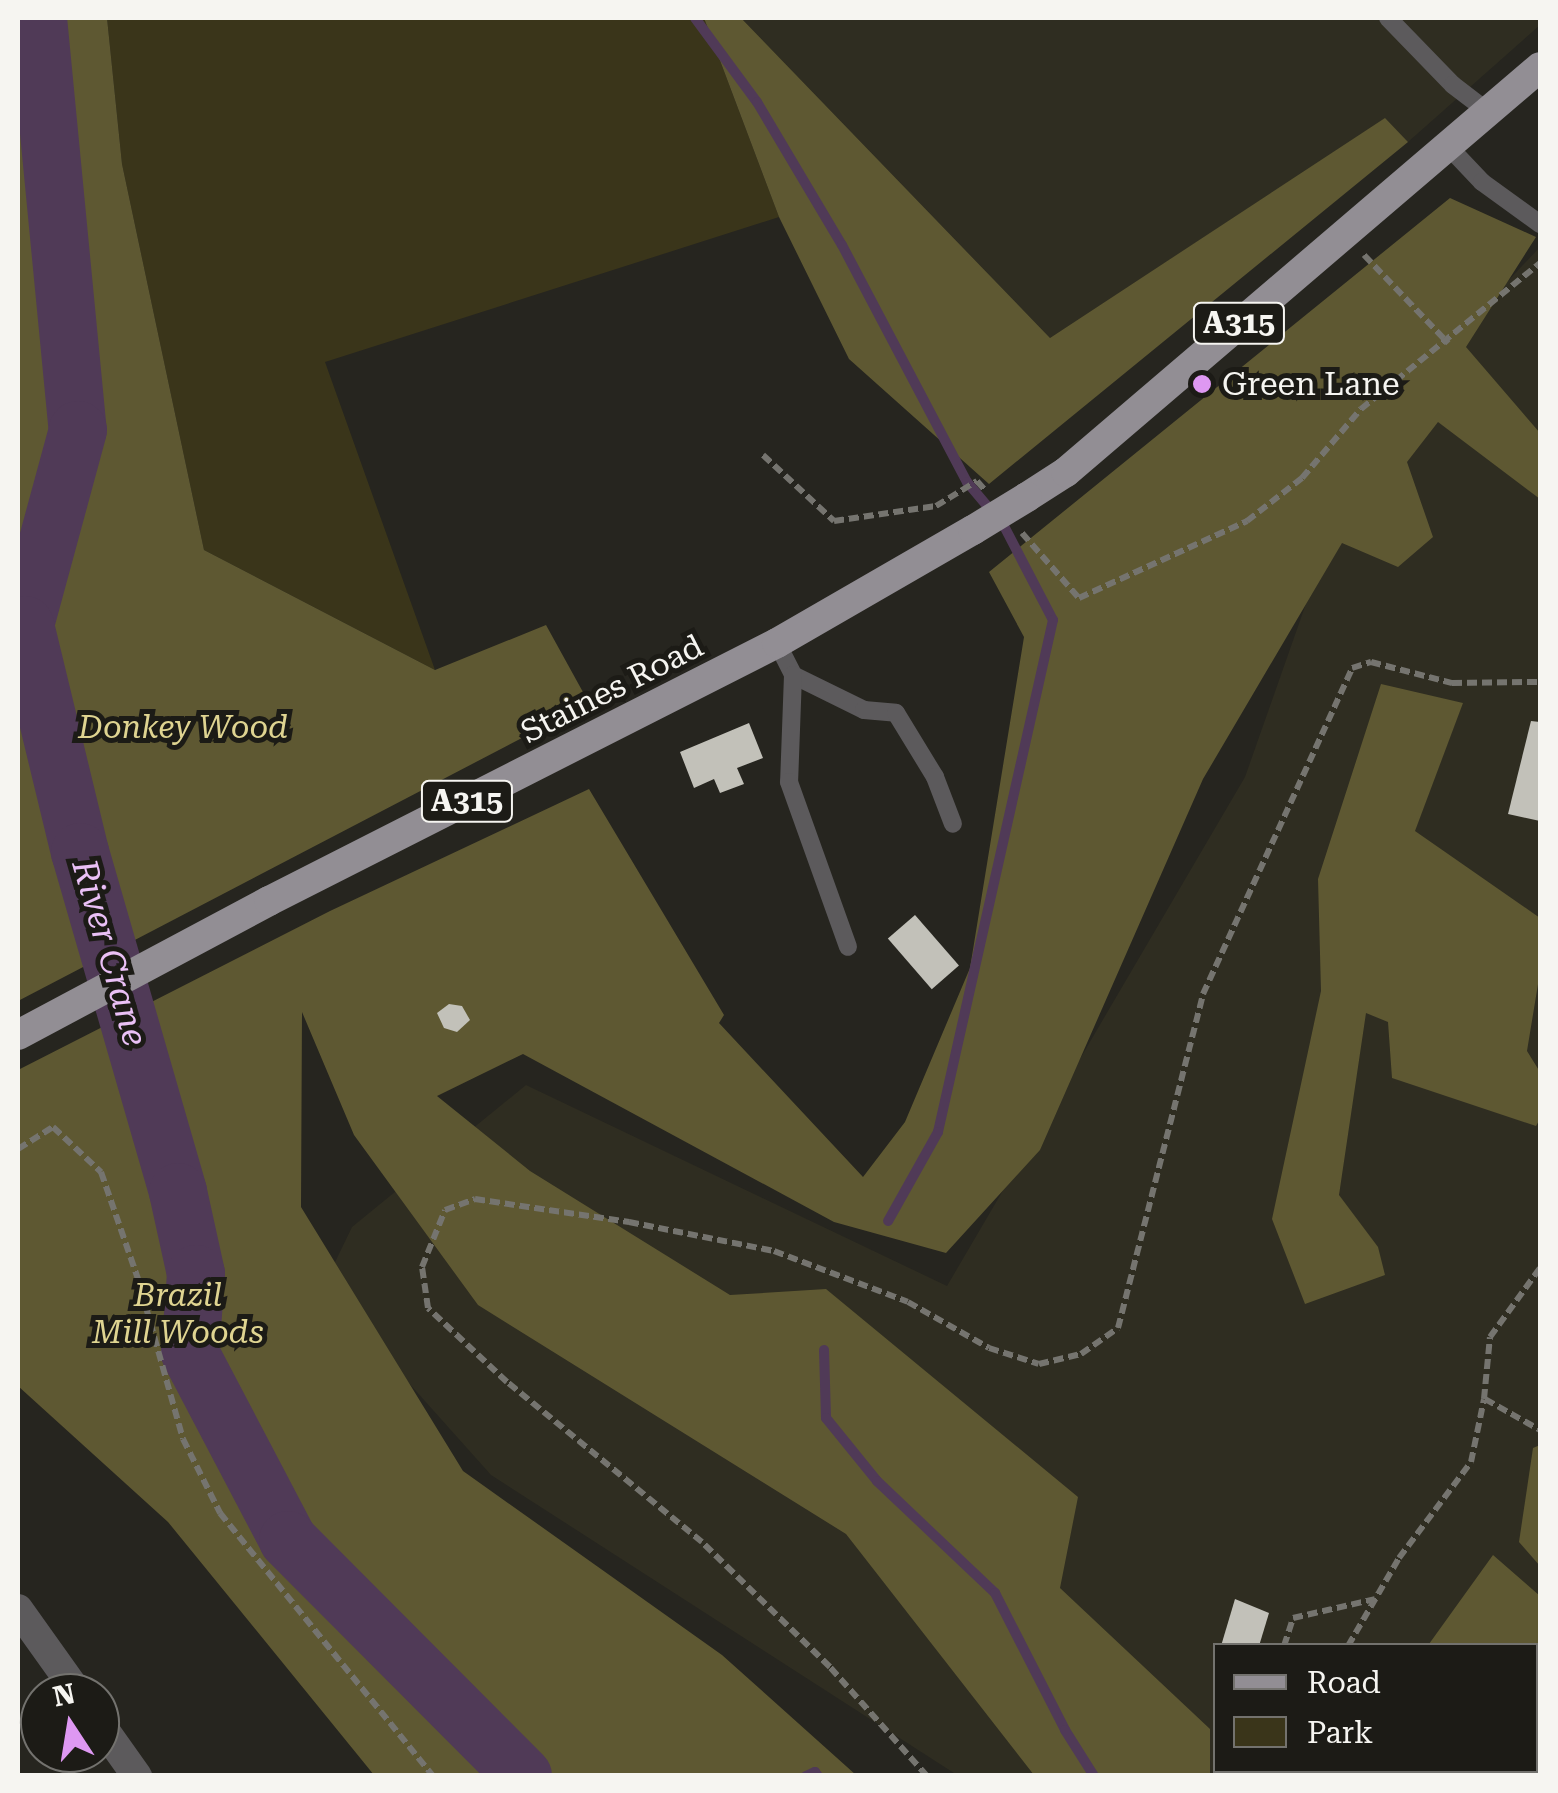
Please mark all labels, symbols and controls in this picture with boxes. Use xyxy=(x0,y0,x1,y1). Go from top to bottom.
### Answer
road number: A315 xyxy=(1192,298,1286,348)
place label: Green Lane xyxy=(1222,365,1400,403)
marker: Green Lane xyxy=(1191,373,1213,395)
street label: Staines Road xyxy=(515,627,709,751)
park label: Donkey Wood xyxy=(78,708,288,746)
road number: A315 xyxy=(420,776,514,826)
water label: River Crane xyxy=(62,855,156,1051)
park label: Brazil Mill Woods xyxy=(92,1277,264,1352)
legend xyxy=(1213,1643,1538,1773)
text: Road xyxy=(1307,1665,1381,1700)
north arrow xyxy=(20,1673,120,1773)
text: N xyxy=(50,1677,78,1714)
text: Park xyxy=(1307,1715,1373,1750)

